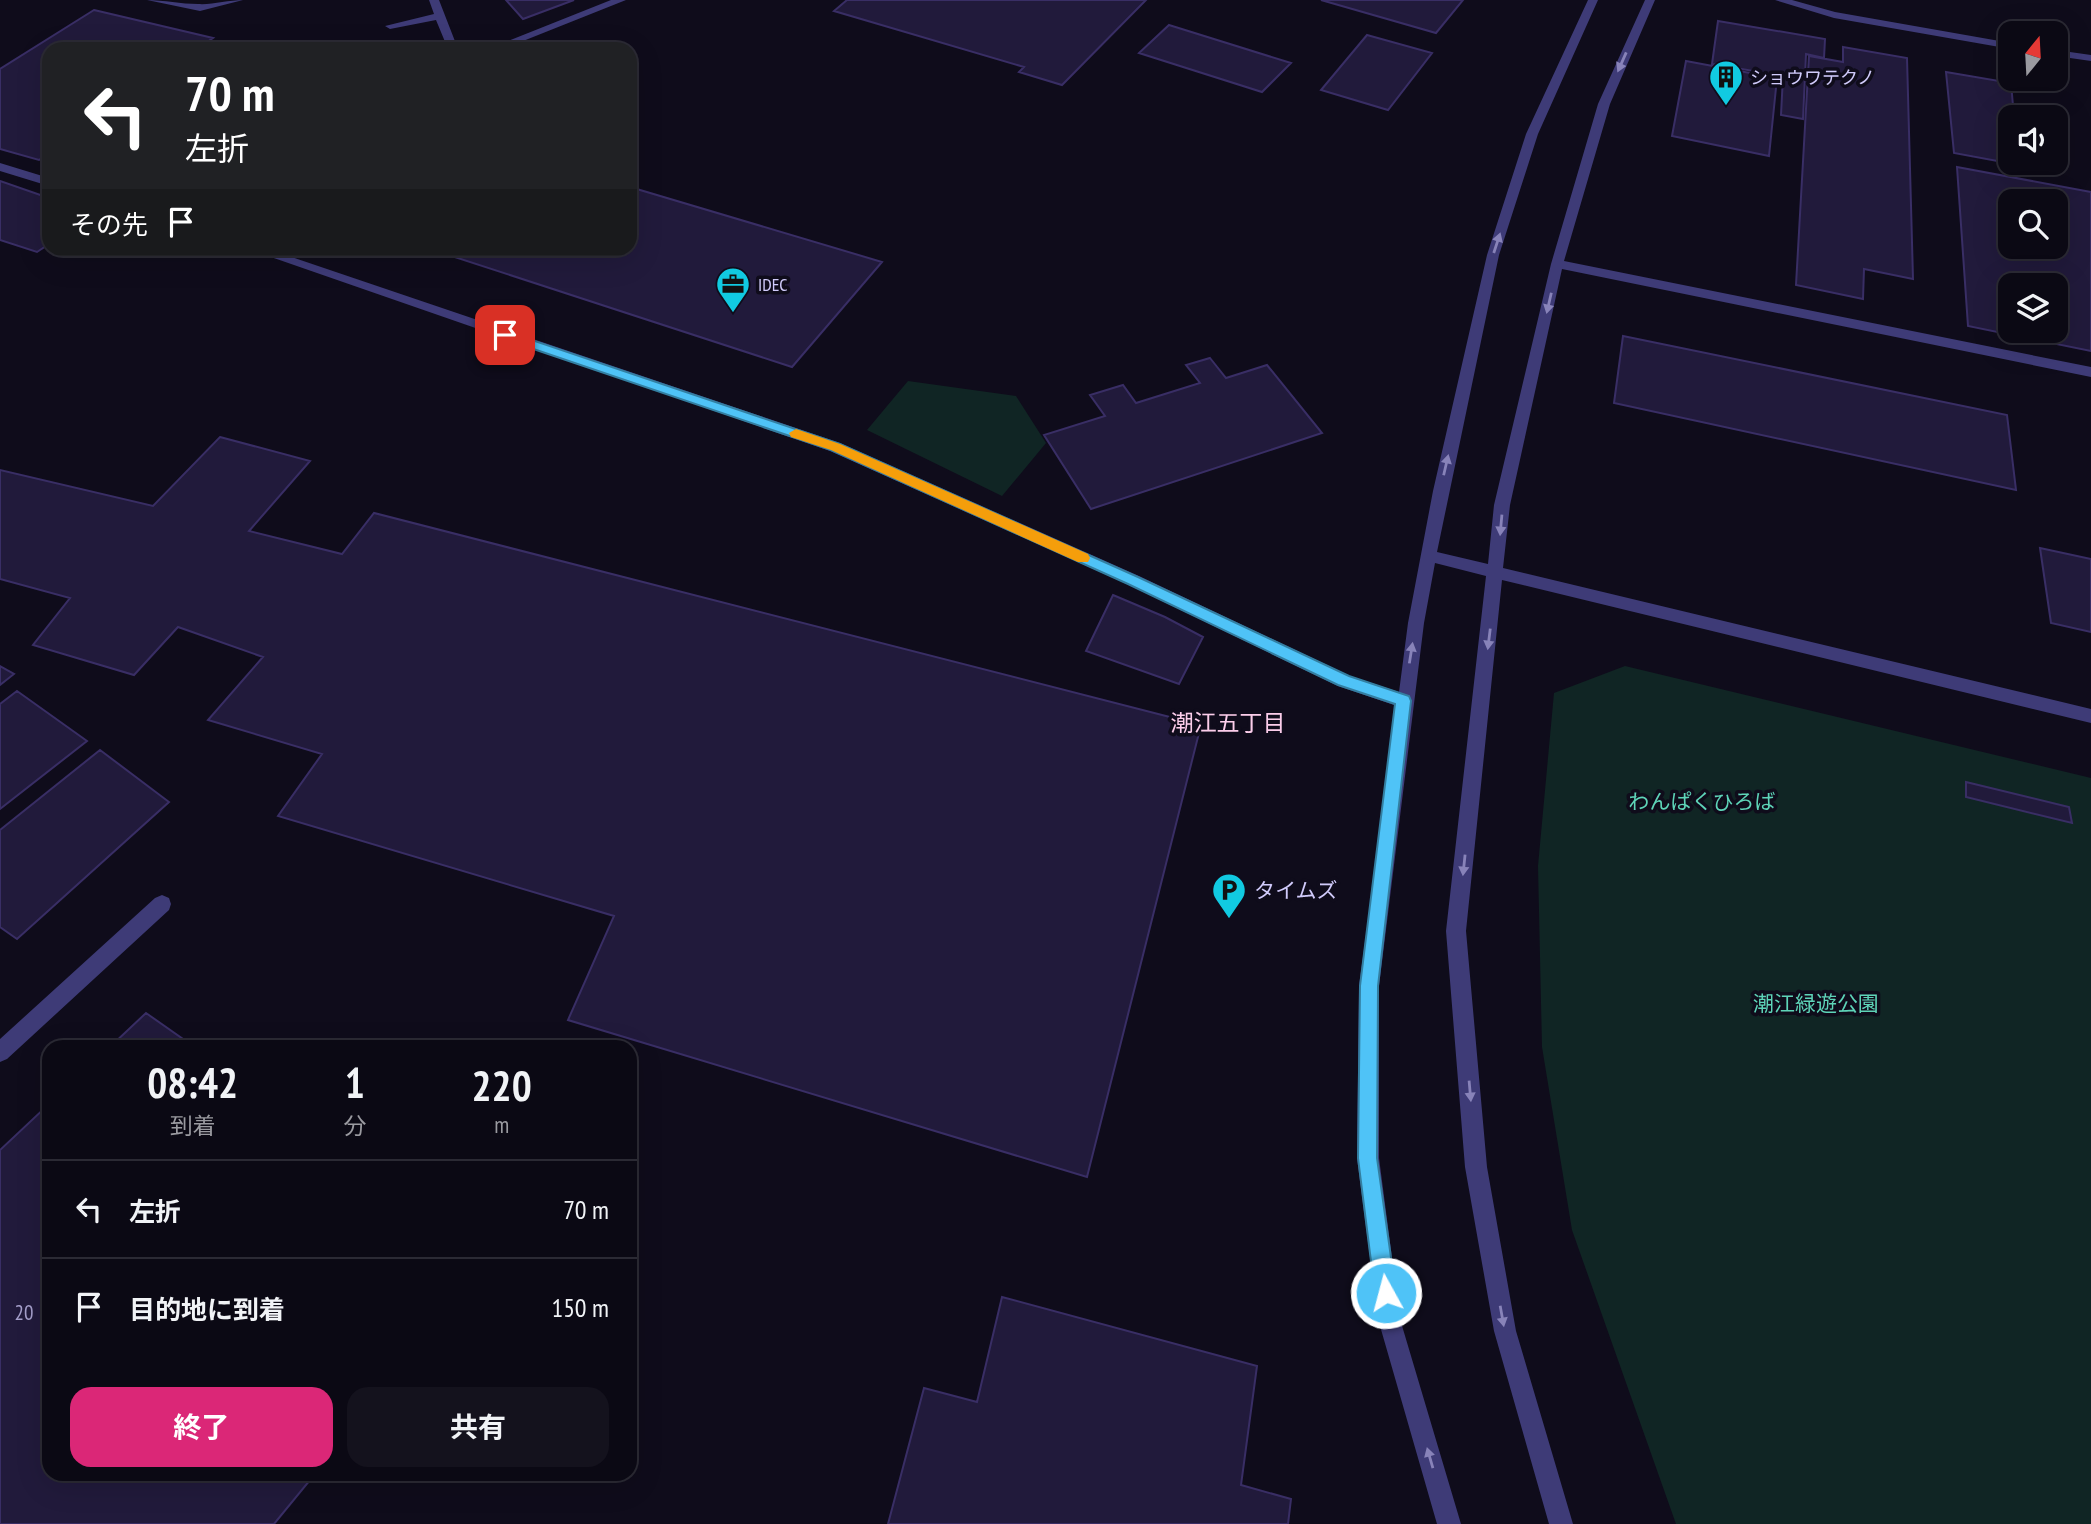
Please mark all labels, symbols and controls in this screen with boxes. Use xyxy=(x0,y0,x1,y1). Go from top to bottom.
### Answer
north arrow xyxy=(1998,21,2068,91)
map controls xyxy=(1998,21,2068,343)
one-way arrow xyxy=(1616,52,1628,72)
building icon: ショウワテクノ xyxy=(1707,58,1745,107)
text: 70 m xyxy=(185,61,274,125)
place label: ショウワテクノ xyxy=(1750,66,1875,89)
icon: left xyxy=(70,70,161,161)
button: sound xyxy=(1998,105,2068,175)
text: 左折 xyxy=(185,127,249,169)
button: search xyxy=(1998,189,2068,259)
icon: arrive xyxy=(162,203,200,241)
text: その先 xyxy=(70,208,148,241)
one-way arrow xyxy=(1492,232,1503,253)
office icon: IDEC xyxy=(714,265,752,314)
place label: IDEC xyxy=(758,273,788,296)
button: layers xyxy=(1998,273,2068,343)
one-way arrow xyxy=(1543,292,1554,314)
pin xyxy=(475,305,535,365)
icon: arrive xyxy=(486,316,524,354)
one-way arrow xyxy=(1441,454,1452,476)
one-way arrow xyxy=(1495,514,1506,536)
one-way arrow xyxy=(1483,628,1494,650)
one-way arrow xyxy=(1406,642,1417,664)
district label: 潮江五丁目 xyxy=(1171,708,1286,737)
park label: わんぱくひろば xyxy=(1629,788,1776,815)
one-way arrow xyxy=(1458,854,1469,876)
parking icon: タイムズ xyxy=(1210,871,1248,920)
place label: タイムズ xyxy=(1254,877,1338,904)
park label: 潮江緑遊公園 xyxy=(1753,990,1879,1017)
text: 08:42 xyxy=(147,1055,238,1110)
text: 1 xyxy=(345,1055,365,1110)
text: 220 xyxy=(472,1058,532,1113)
one-way arrow xyxy=(1465,1081,1476,1103)
text: m xyxy=(494,1110,509,1139)
text: 到着 xyxy=(170,1111,216,1140)
text: 分 xyxy=(343,1111,366,1140)
icon: left xyxy=(70,1190,108,1228)
text: 70 m xyxy=(563,1193,609,1226)
text: 左折 xyxy=(129,1195,181,1228)
position arrow xyxy=(1349,1256,1423,1330)
icon: arrive xyxy=(70,1288,108,1326)
text: 150 m xyxy=(551,1291,609,1324)
text: 目的地に到着 xyxy=(129,1293,285,1326)
house number: 20 xyxy=(15,1299,33,1326)
one-way arrow xyxy=(1497,1305,1508,1327)
button: 終了 xyxy=(70,1387,333,1467)
button: 共有 xyxy=(347,1387,609,1467)
one-way arrow xyxy=(1424,1448,1434,1469)

